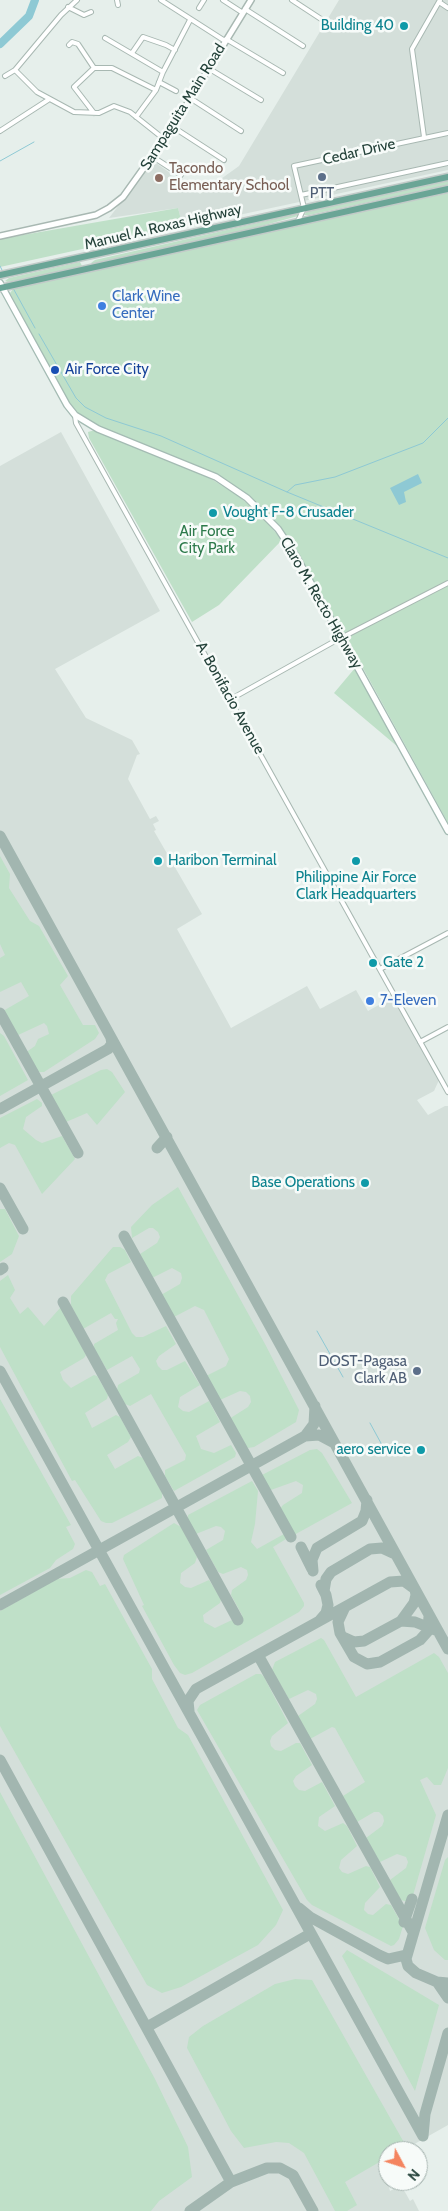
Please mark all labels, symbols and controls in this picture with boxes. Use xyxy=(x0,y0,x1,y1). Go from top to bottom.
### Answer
place label: Building 40 xyxy=(321,17,394,35)
marker: Building 40 xyxy=(398,20,410,32)
street label: Sampaguita Main Road xyxy=(137,41,229,173)
street label: Cedar Drive xyxy=(321,135,397,169)
place label: Tacondo Elementary School xyxy=(169,160,289,195)
marker: PTT xyxy=(316,171,328,183)
marker: Tacondo Elementary School xyxy=(153,172,165,184)
place label: PTT xyxy=(310,185,334,203)
street label: Manuel A. Roxas Highway xyxy=(83,200,243,254)
place label: Clark Wine Center xyxy=(112,288,180,323)
marker: Clark Wine Center xyxy=(96,300,108,312)
place label: Air Force City xyxy=(65,361,149,379)
marker: Air Force City xyxy=(49,364,61,376)
place label: Vought F-8 Crusader xyxy=(223,504,354,522)
marker: Vought F-8 Crusader xyxy=(207,507,219,519)
park label: Air Force City Park xyxy=(179,523,235,558)
street label: Claro M. Recto Highway xyxy=(276,534,366,672)
street label: A. Bonifacio Avenue xyxy=(192,639,268,757)
place label: Haribon Terminal xyxy=(168,852,277,870)
marker: Haribon Terminal xyxy=(152,855,164,867)
marker: Philippine Air Force Clark Headquarters xyxy=(350,855,362,867)
place label: Philippine Air Force Clark Headquarters xyxy=(296,869,416,904)
place label: Gate 2 xyxy=(383,954,424,972)
marker: Gate 2 xyxy=(367,957,379,969)
place label: 7-Eleven xyxy=(380,992,436,1010)
marker: 7-Eleven xyxy=(364,995,376,1007)
place label: Base Operations xyxy=(251,1174,355,1192)
marker: Base Operations xyxy=(359,1177,371,1189)
place label: DOST-Pagasa Clark AB xyxy=(318,1353,407,1388)
marker: DOST-Pagasa Clark AB xyxy=(411,1365,423,1377)
place label: aero service xyxy=(336,1441,411,1459)
marker: aero service xyxy=(415,1444,427,1456)
north arrow xyxy=(378,2141,428,2191)
text: N xyxy=(404,2165,424,2185)

